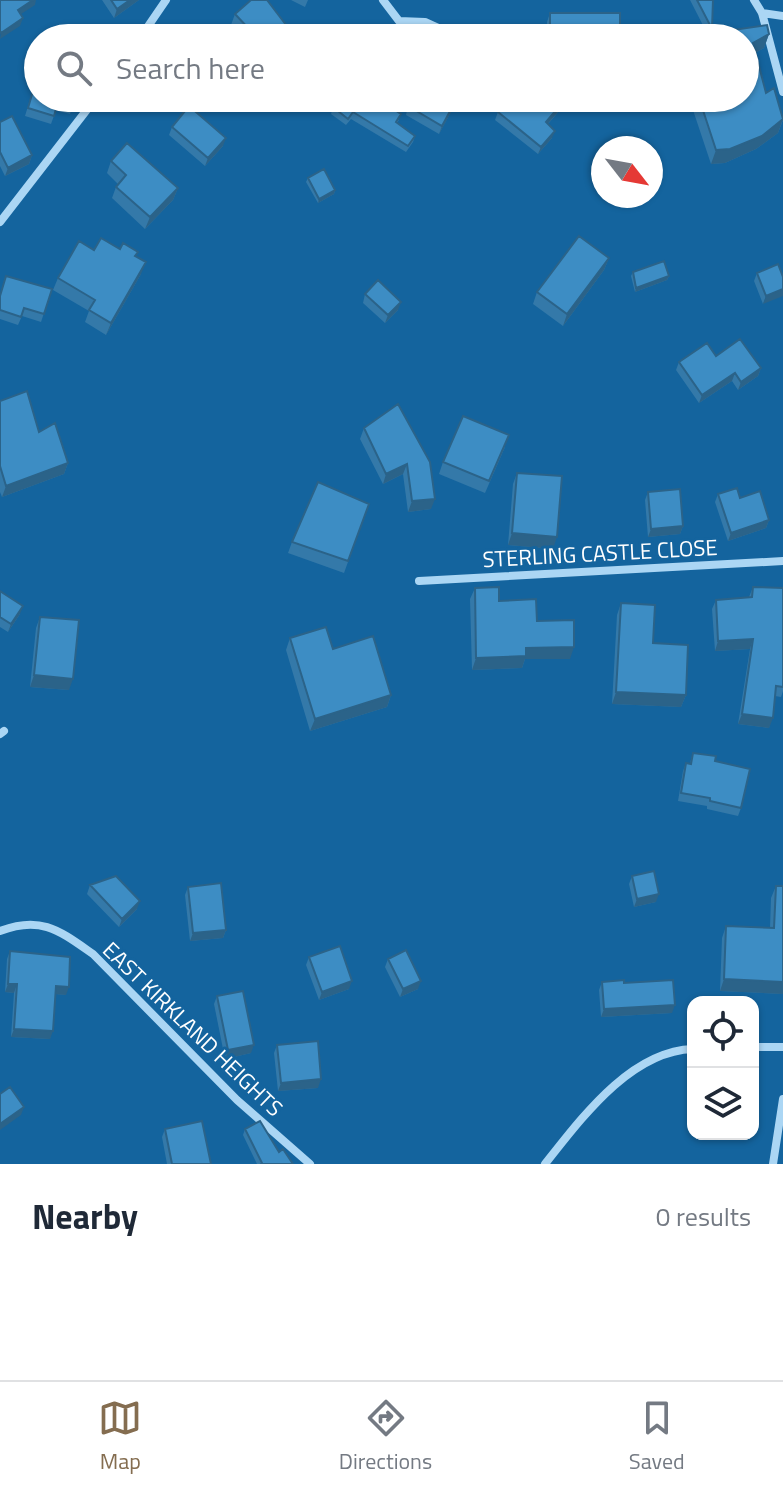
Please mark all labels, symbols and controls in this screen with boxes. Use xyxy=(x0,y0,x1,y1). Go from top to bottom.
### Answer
search box xyxy=(24,24,759,112)
text: Search here xyxy=(116,45,265,91)
icon: search xyxy=(52,46,96,90)
north arrow xyxy=(591,136,663,208)
street label: STERLING CASTLE CLOSE xyxy=(482,530,718,576)
street label: EAST KIRKLAND HEIGHTS xyxy=(95,934,291,1124)
map controls xyxy=(687,996,759,1140)
button: locate xyxy=(687,996,759,1068)
button: layers xyxy=(687,1068,759,1140)
text: Nearby xyxy=(32,1190,138,1242)
text: 0 results xyxy=(656,1197,751,1236)
tab: Map xyxy=(98,1396,142,1478)
tab: Directions xyxy=(339,1396,432,1478)
tab: Saved xyxy=(629,1396,685,1478)

